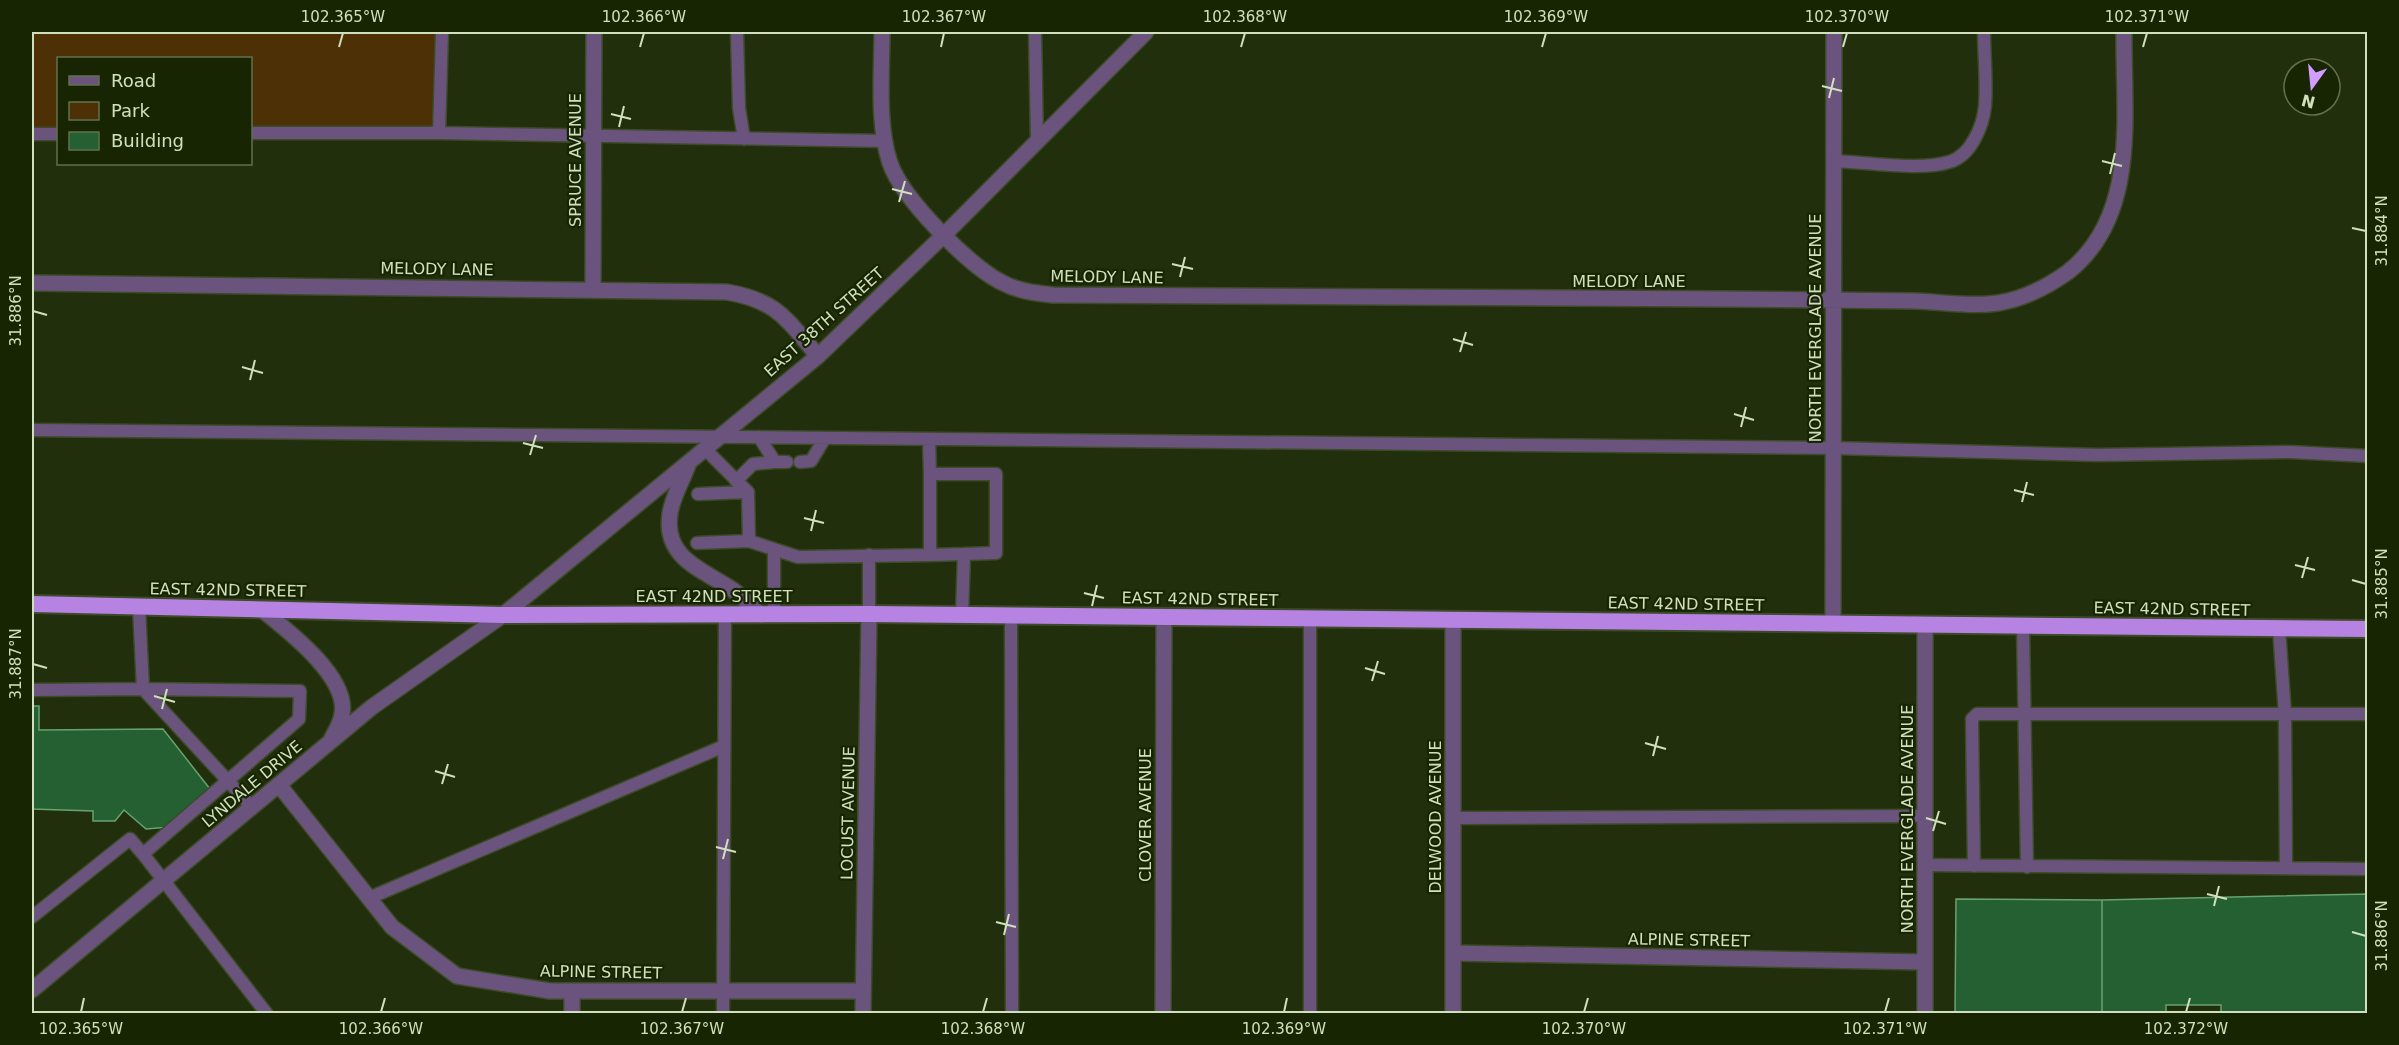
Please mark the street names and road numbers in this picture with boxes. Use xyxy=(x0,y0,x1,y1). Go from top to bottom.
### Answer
street label: SPRUCE AVENUE xyxy=(566,93,585,227)
street label: NORTH EVERGLADE AVENUE xyxy=(1806,214,1825,442)
street label: MELODY LANE xyxy=(380,259,494,279)
street label: EAST 38TH STREET xyxy=(760,263,888,381)
street label: MELODY LANE xyxy=(1050,267,1164,287)
street label: MELODY LANE xyxy=(1572,272,1686,291)
street label: EAST 42ND STREET xyxy=(149,579,307,601)
street label: EAST 42ND STREET xyxy=(636,587,793,606)
street label: EAST 42ND STREET xyxy=(1121,588,1279,610)
street label: EAST 42ND STREET xyxy=(1607,593,1765,615)
street label: EAST 42ND STREET xyxy=(2093,598,2251,620)
street label: NORTH EVERGLADE AVENUE xyxy=(1898,705,1917,933)
street label: LYNDALE DRIVE xyxy=(198,737,306,831)
street label: DELWOOD AVENUE xyxy=(1426,740,1445,894)
street label: LOCUST AVENUE xyxy=(837,746,859,880)
street label: CLOVER AVENUE xyxy=(1136,748,1155,882)
street label: ALPINE STREET xyxy=(1628,929,1751,951)
street label: ALPINE STREET xyxy=(540,961,663,983)

